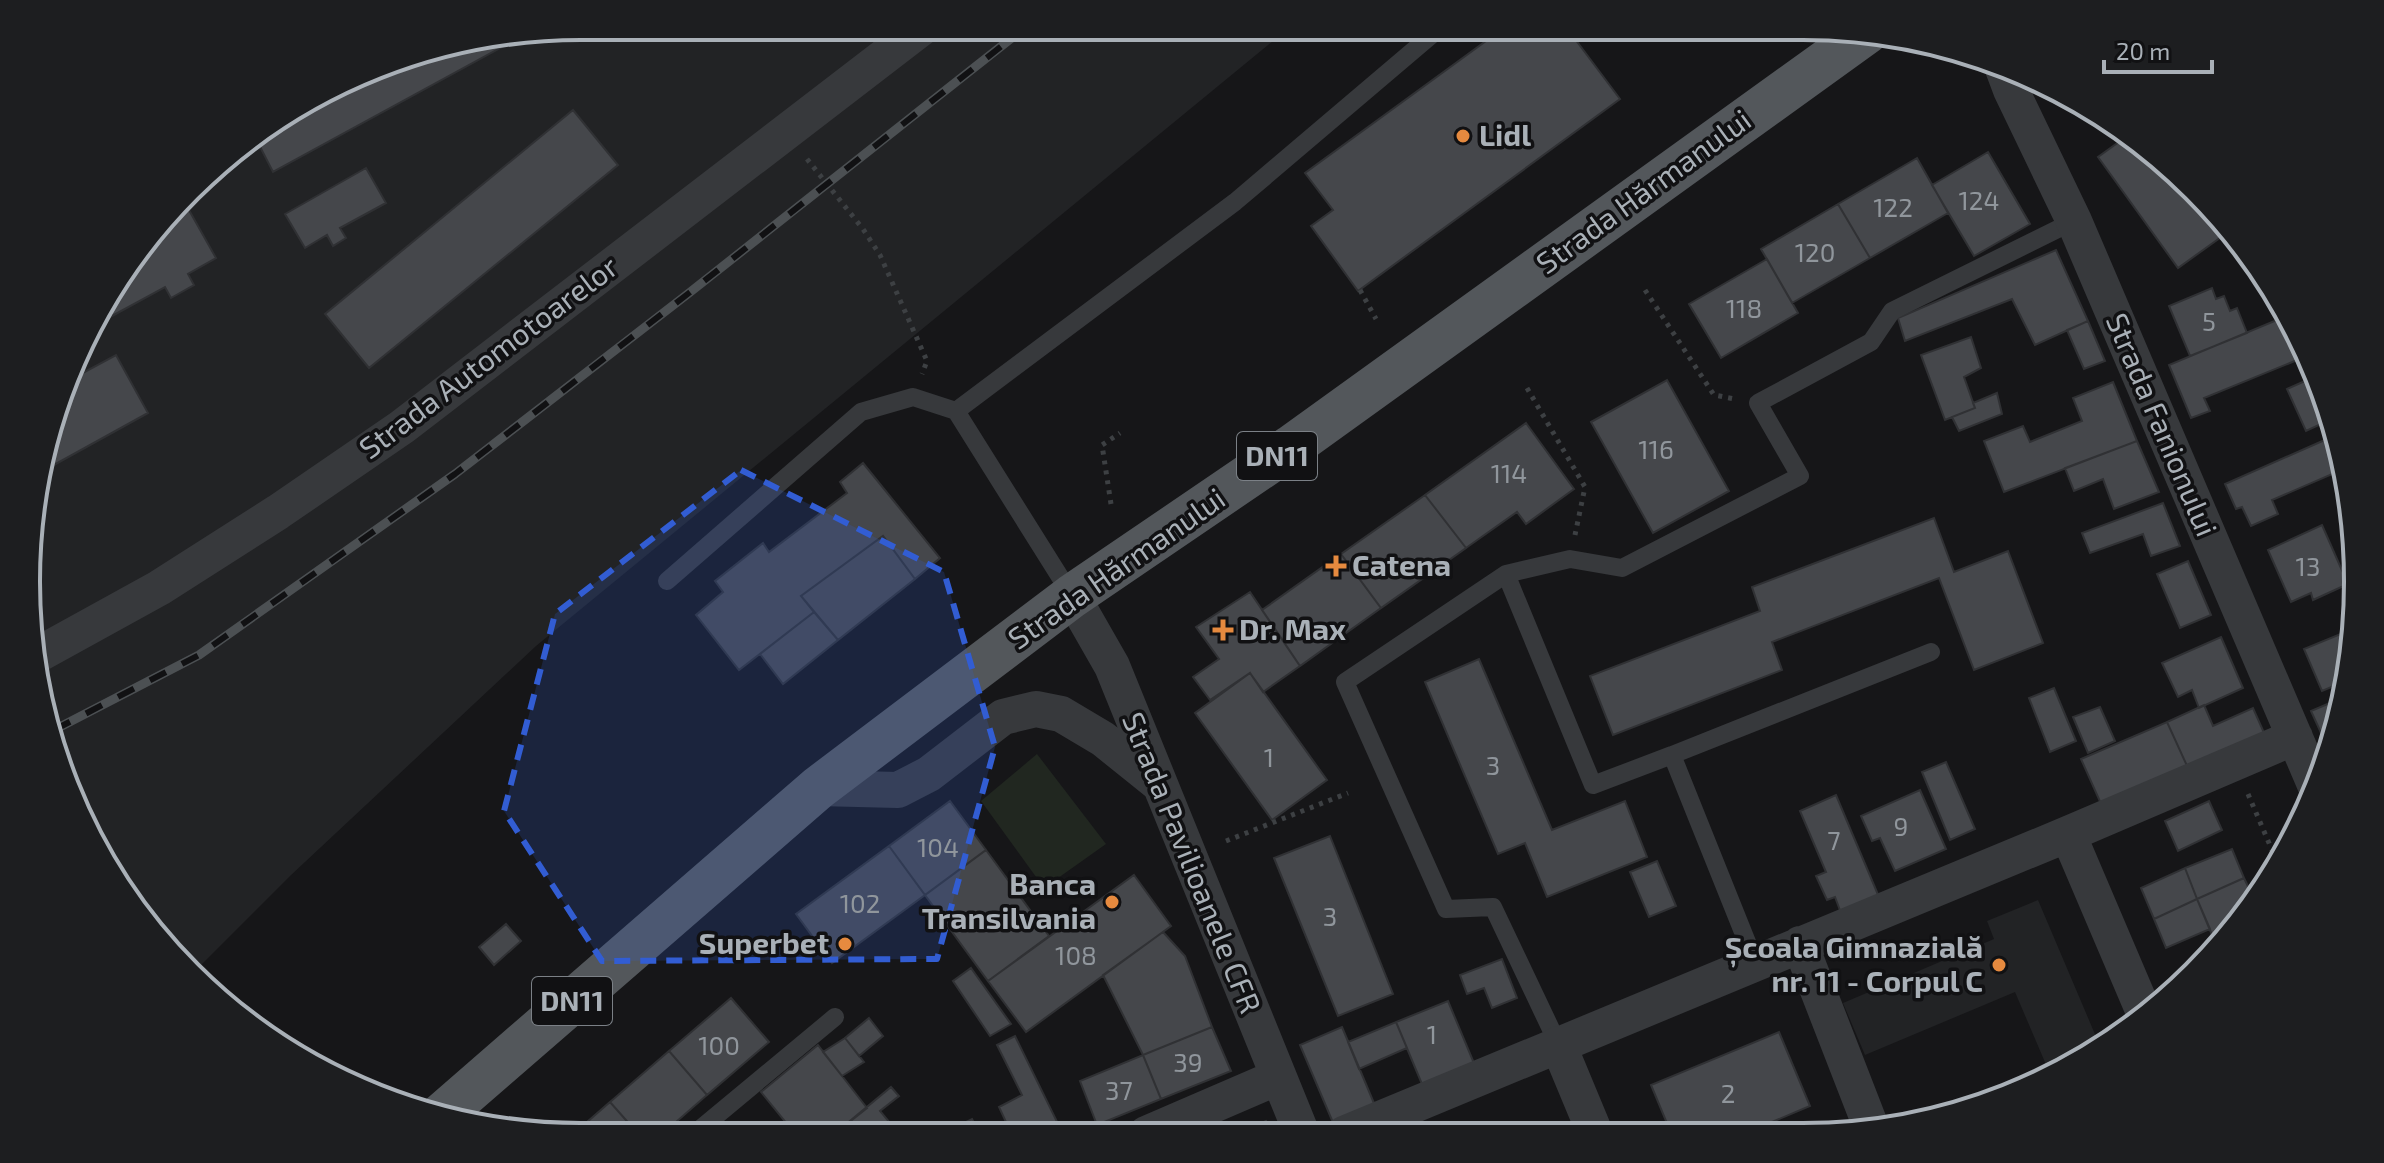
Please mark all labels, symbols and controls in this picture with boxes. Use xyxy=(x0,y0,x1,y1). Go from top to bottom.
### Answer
scale bar xyxy=(2104,24,2212,74)
text: 20 m xyxy=(2116,36,2170,65)
street label: Strada Hărmanului xyxy=(1529,101,1757,280)
place label: Lidl xyxy=(1479,116,1531,152)
marker: Lidl xyxy=(1454,127,1472,145)
house number: 124 xyxy=(1959,184,1999,215)
house number: 122 xyxy=(1873,191,1913,222)
house number: 120 xyxy=(1795,236,1835,267)
street label: Strada Automotoarelor xyxy=(351,247,624,465)
house number: 118 xyxy=(1726,292,1762,323)
house number: 5 xyxy=(2202,305,2216,336)
street label: Strada Fanionului xyxy=(2100,307,2226,541)
road number: DN11 xyxy=(1237,432,1317,480)
house number: 116 xyxy=(1638,433,1674,464)
house number: 114 xyxy=(1491,457,1527,488)
street label: Strada Hărmanului xyxy=(1001,479,1231,656)
place label: Catena xyxy=(1352,546,1451,582)
house number: 13 xyxy=(2296,550,2320,581)
marker: Catena xyxy=(1327,557,1345,575)
place label: Dr. Max xyxy=(1239,610,1346,646)
marker: Dr. Max xyxy=(1214,621,1232,639)
street label: Strada Pavilioanele CFR xyxy=(1116,707,1270,1018)
house number: 1 xyxy=(1264,741,1274,772)
house number: 3 xyxy=(1486,749,1500,780)
house number: 9 xyxy=(1894,810,1908,841)
house number: 7 xyxy=(1827,824,1841,855)
house number: 104 xyxy=(917,831,959,862)
place label: Banca Transilvania xyxy=(922,865,1096,935)
house number: 102 xyxy=(840,887,880,918)
marker: Banca Transilvania xyxy=(1103,893,1121,911)
house number: 3 xyxy=(1323,900,1337,931)
place label: Superbet xyxy=(699,924,829,960)
place label: Școala Gimnazială nr. 11 - Corpul C xyxy=(1725,928,1983,998)
marker: Superbet xyxy=(836,935,854,953)
house number: 108 xyxy=(1055,939,1097,970)
marker: Școala Gimnazială nr. 11 - Corpul C xyxy=(1990,956,2008,974)
road number: DN11 xyxy=(532,977,612,1025)
house number: 1 xyxy=(1427,1018,1437,1049)
house number: 100 xyxy=(698,1029,740,1060)
house number: 39 xyxy=(1173,1046,1203,1077)
house number: 37 xyxy=(1105,1074,1133,1105)
house number: 2 xyxy=(1721,1077,1735,1108)

